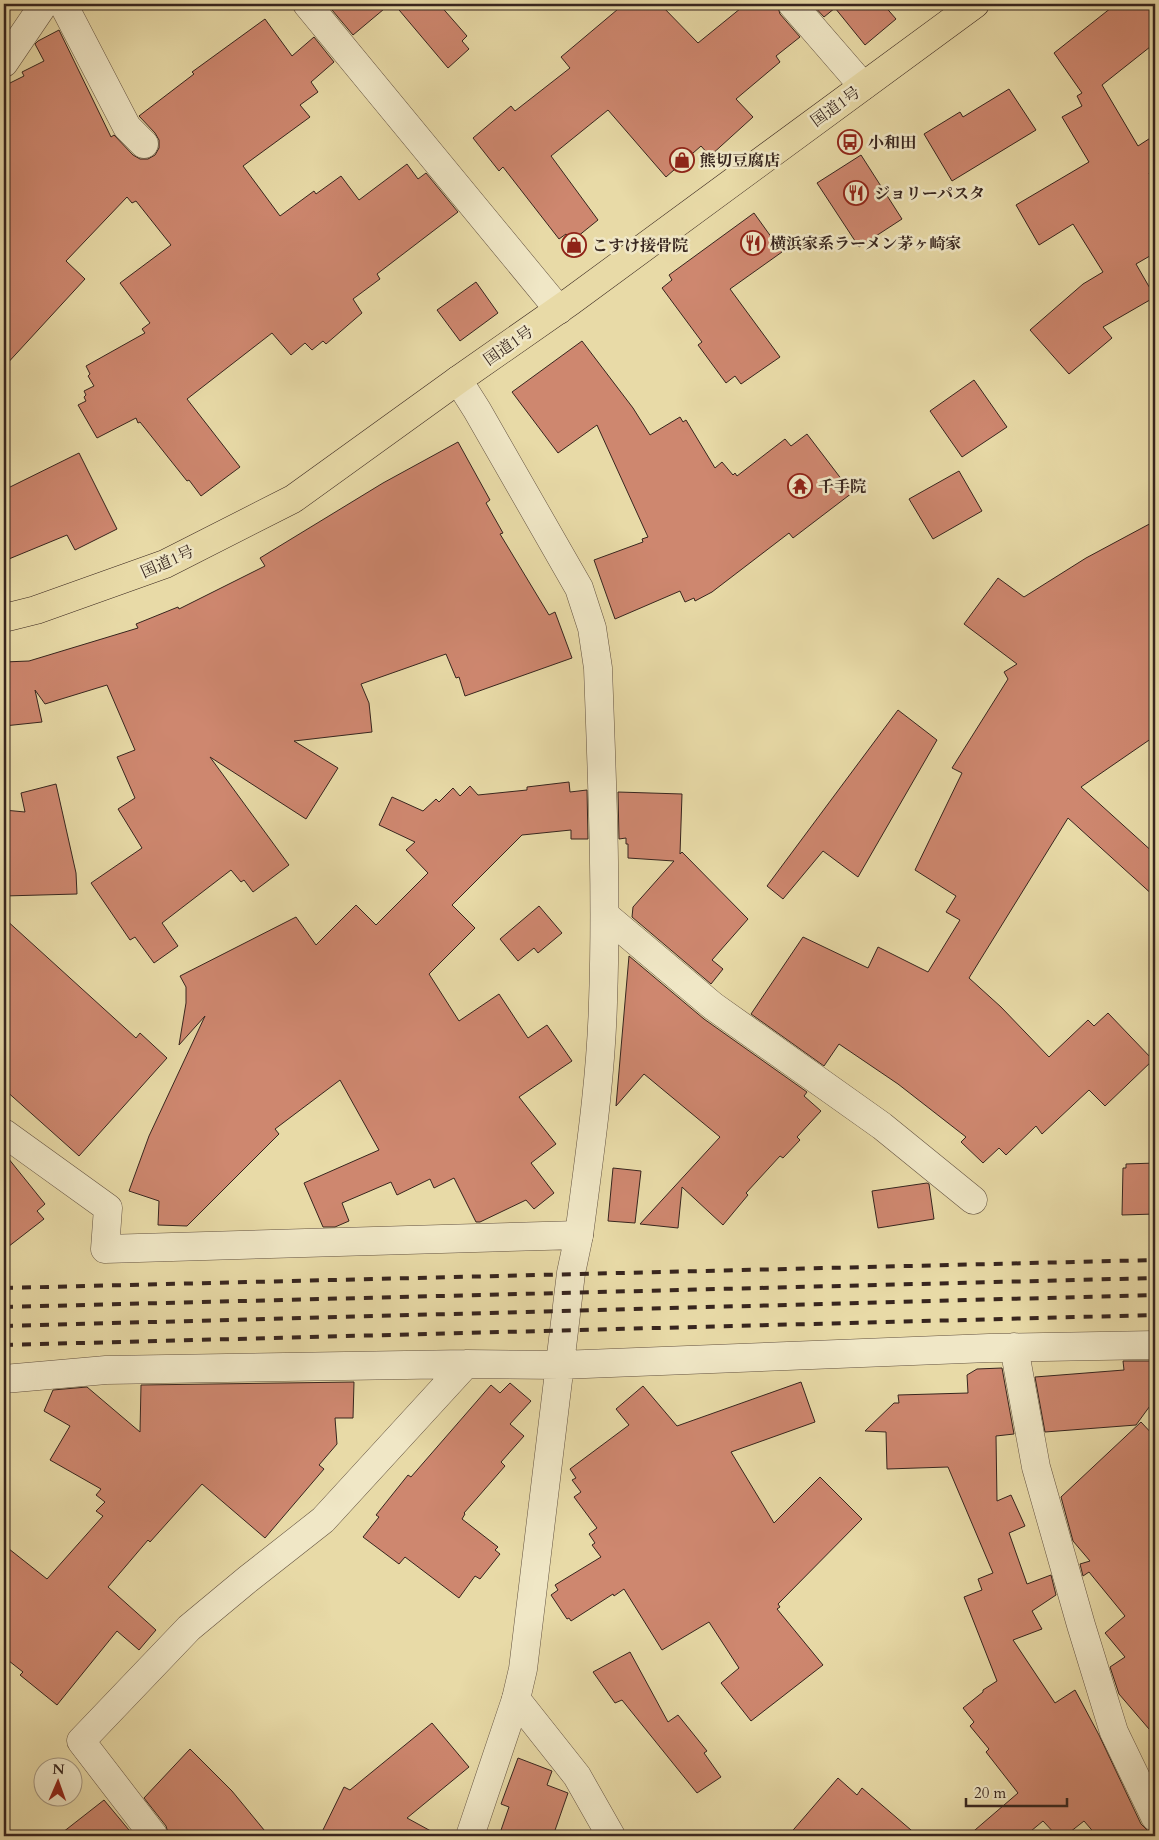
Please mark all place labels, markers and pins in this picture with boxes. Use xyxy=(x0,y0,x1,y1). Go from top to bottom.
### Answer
bus stop icon: 小和田 xyxy=(837,129,863,155)
place label: 小和田 xyxy=(868,132,916,154)
shop icon: 熊切豆腐店 xyxy=(669,147,695,173)
place label: 熊切豆腐店 xyxy=(700,150,780,172)
restaurant icon: ジョリーパスタ xyxy=(843,180,869,206)
place label: ジョリーパスタ xyxy=(874,183,985,205)
restaurant icon: 横浜家系ラーメン茅ヶ崎家 xyxy=(740,230,766,256)
shop icon: こすけ接骨院 xyxy=(561,232,587,258)
place label: 横浜家系ラーメン茅ヶ崎家 xyxy=(770,233,961,255)
place label: こすけ接骨院 xyxy=(592,235,688,257)
temple icon: 千手院 xyxy=(787,473,813,499)
place label: 千手院 xyxy=(818,476,866,498)

